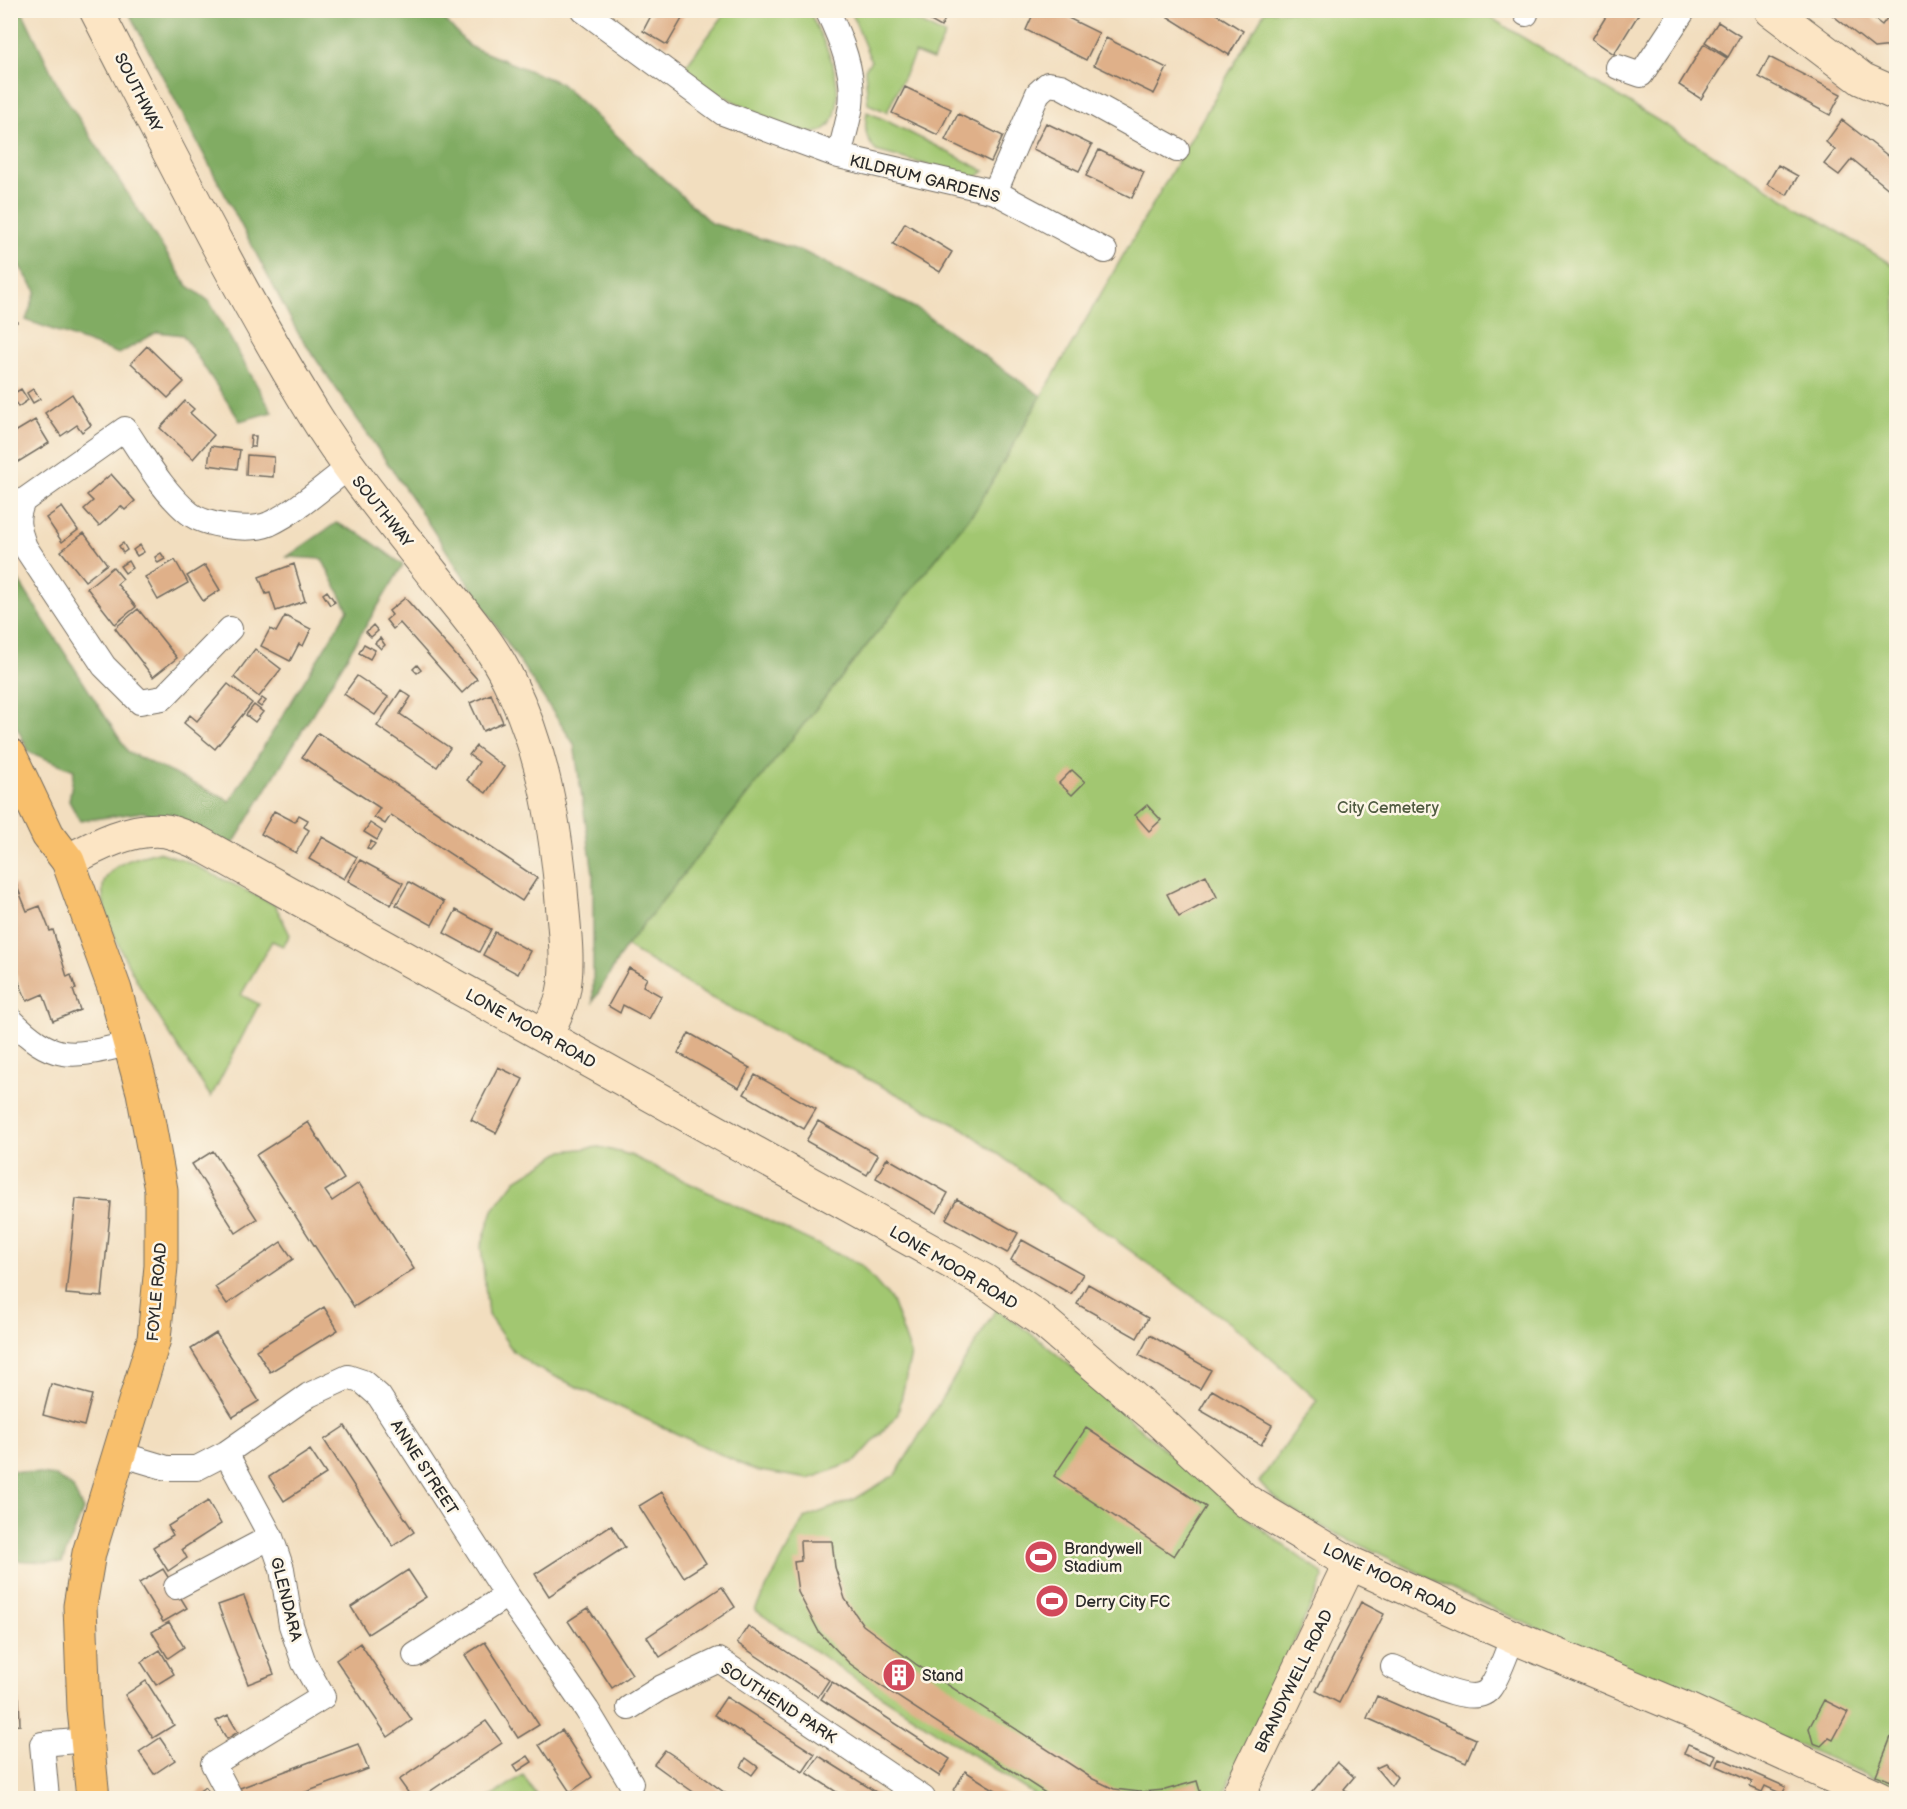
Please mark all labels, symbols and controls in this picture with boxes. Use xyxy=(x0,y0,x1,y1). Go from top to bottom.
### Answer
street label: SOUTHWAY xyxy=(110,50,166,136)
street label: KILDRUM GARDENS xyxy=(848,152,1002,207)
street label: SOUTHWAY xyxy=(347,473,417,552)
park label: City Cemetery xyxy=(1337,799,1440,818)
street label: LONE MOOR ROAD xyxy=(462,986,599,1073)
street label: LONE MOOR ROAD xyxy=(886,1223,1021,1314)
street label: FOYLE ROAD xyxy=(144,1242,171,1342)
street label: ANNE STREET xyxy=(386,1417,462,1519)
sports icon: Brandywell Stadium xyxy=(1023,1539,1059,1575)
place label: Brandywell Stadium xyxy=(1064,1540,1142,1577)
street label: LONE MOOR ROAD xyxy=(1320,1540,1459,1621)
street label: GLENDARA xyxy=(266,1555,305,1644)
sports icon: Derry City FC xyxy=(1034,1583,1070,1619)
place label: Derry City FC xyxy=(1075,1593,1170,1612)
street label: BRANDYWELL ROAD xyxy=(1251,1607,1337,1756)
building icon: Stand xyxy=(881,1657,917,1693)
street label: SOUTHEND PARK xyxy=(717,1659,840,1748)
place label: Stand xyxy=(922,1667,963,1686)

